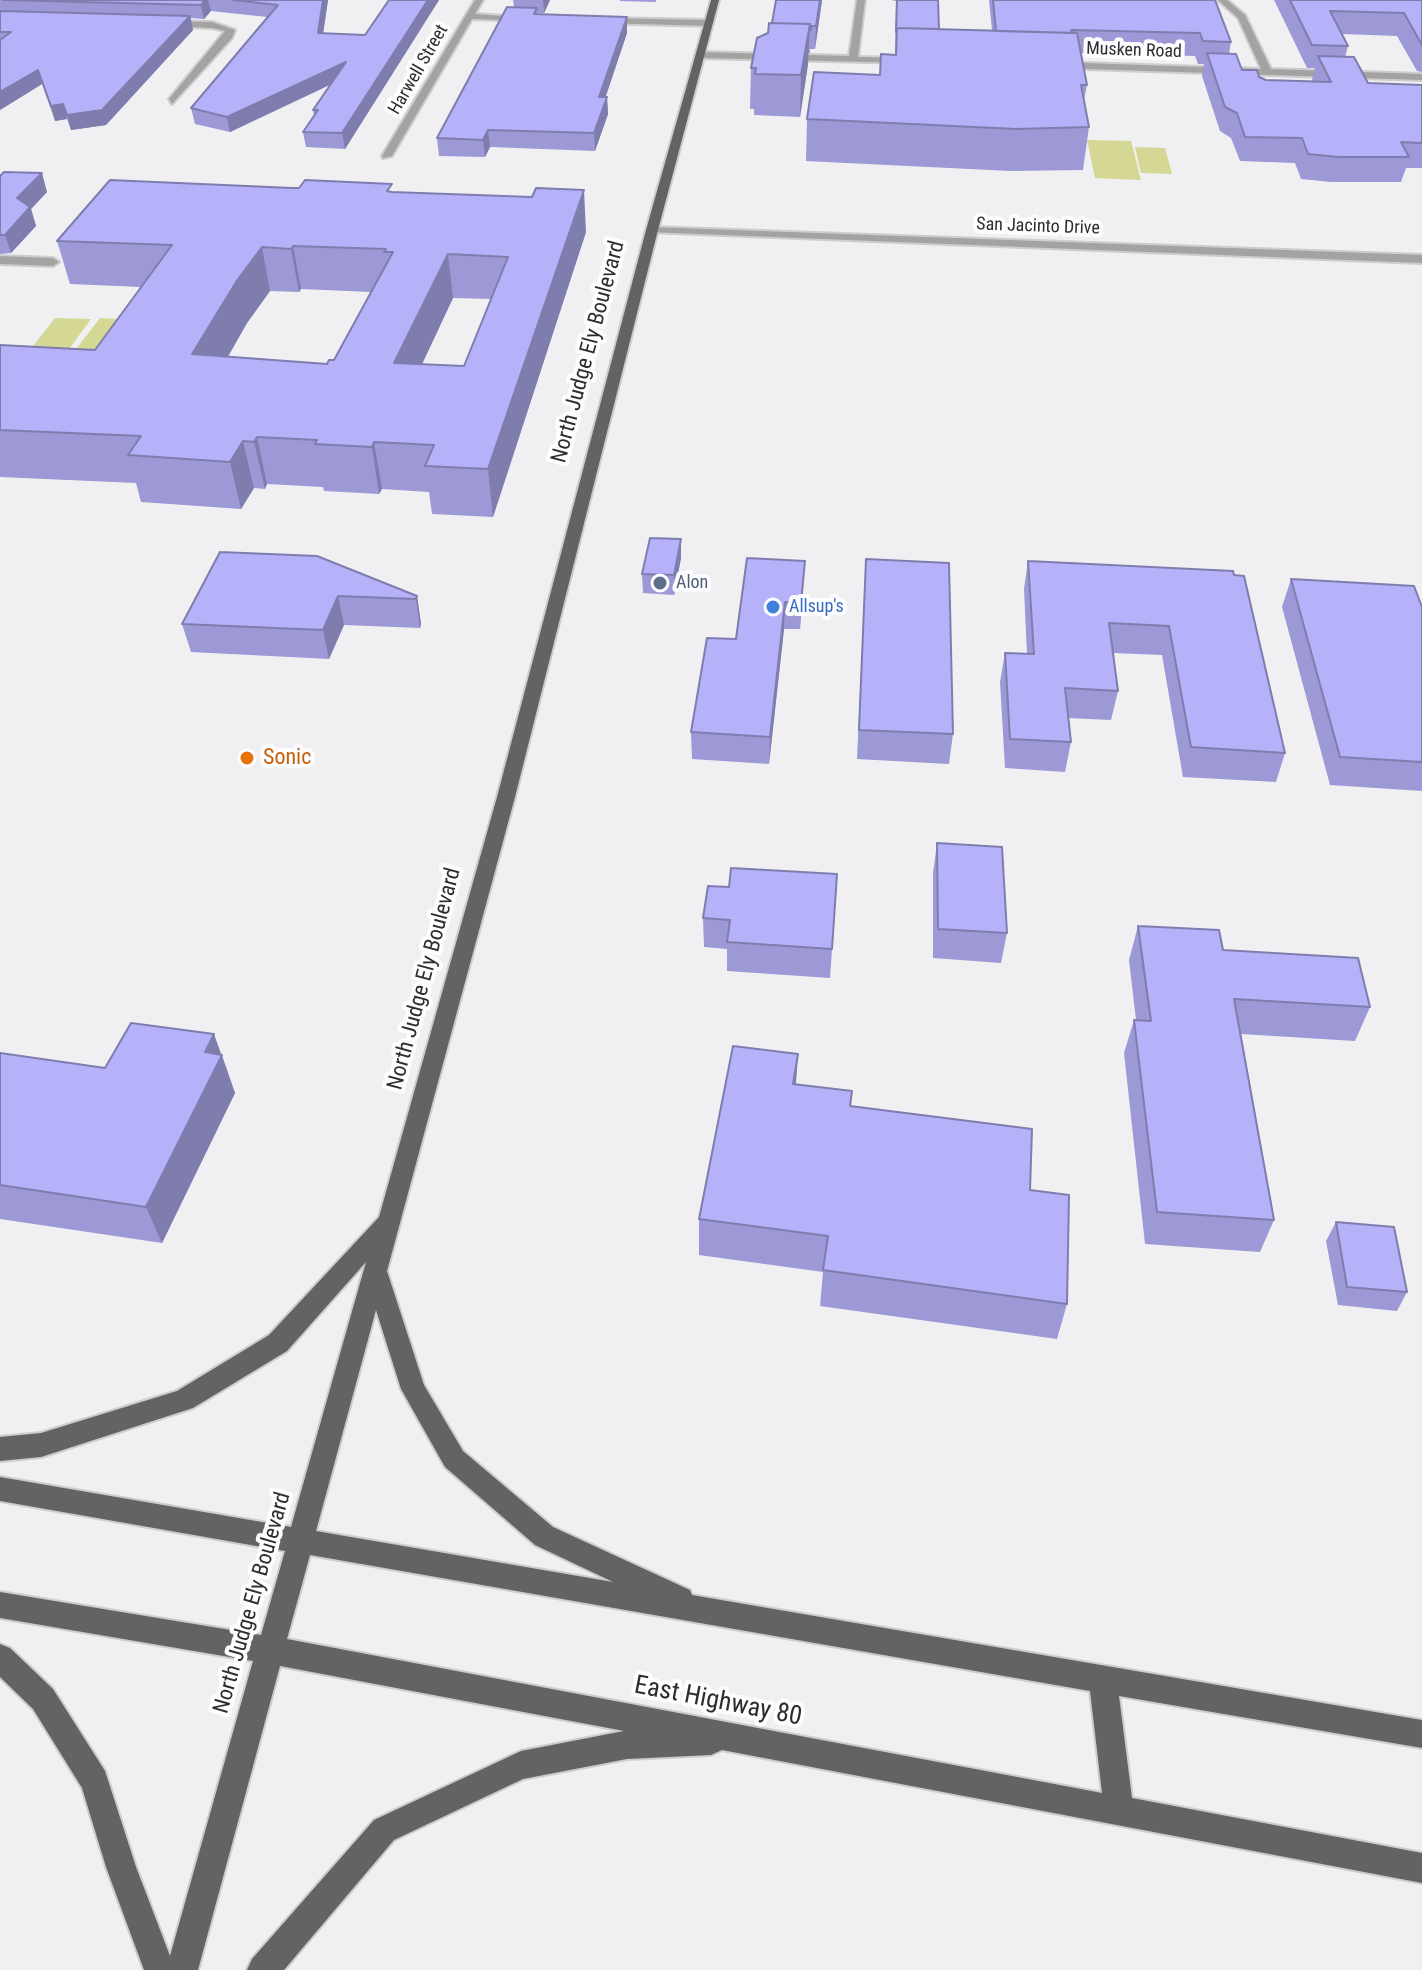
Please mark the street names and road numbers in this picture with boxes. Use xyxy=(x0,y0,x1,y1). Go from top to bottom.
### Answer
street label: Harwell Street xyxy=(385,21,453,119)
street label: Musken Road xyxy=(1086,39,1182,63)
street label: San Jacinto Drive xyxy=(976,214,1100,240)
street label: North Judge Ely Boulevard xyxy=(547,238,631,466)
street label: North Judge Ely Boulevard xyxy=(383,865,467,1093)
street label: North Judge Ely Boulevard xyxy=(209,1489,297,1717)
street label: East Highway 80 xyxy=(632,1670,804,1734)

